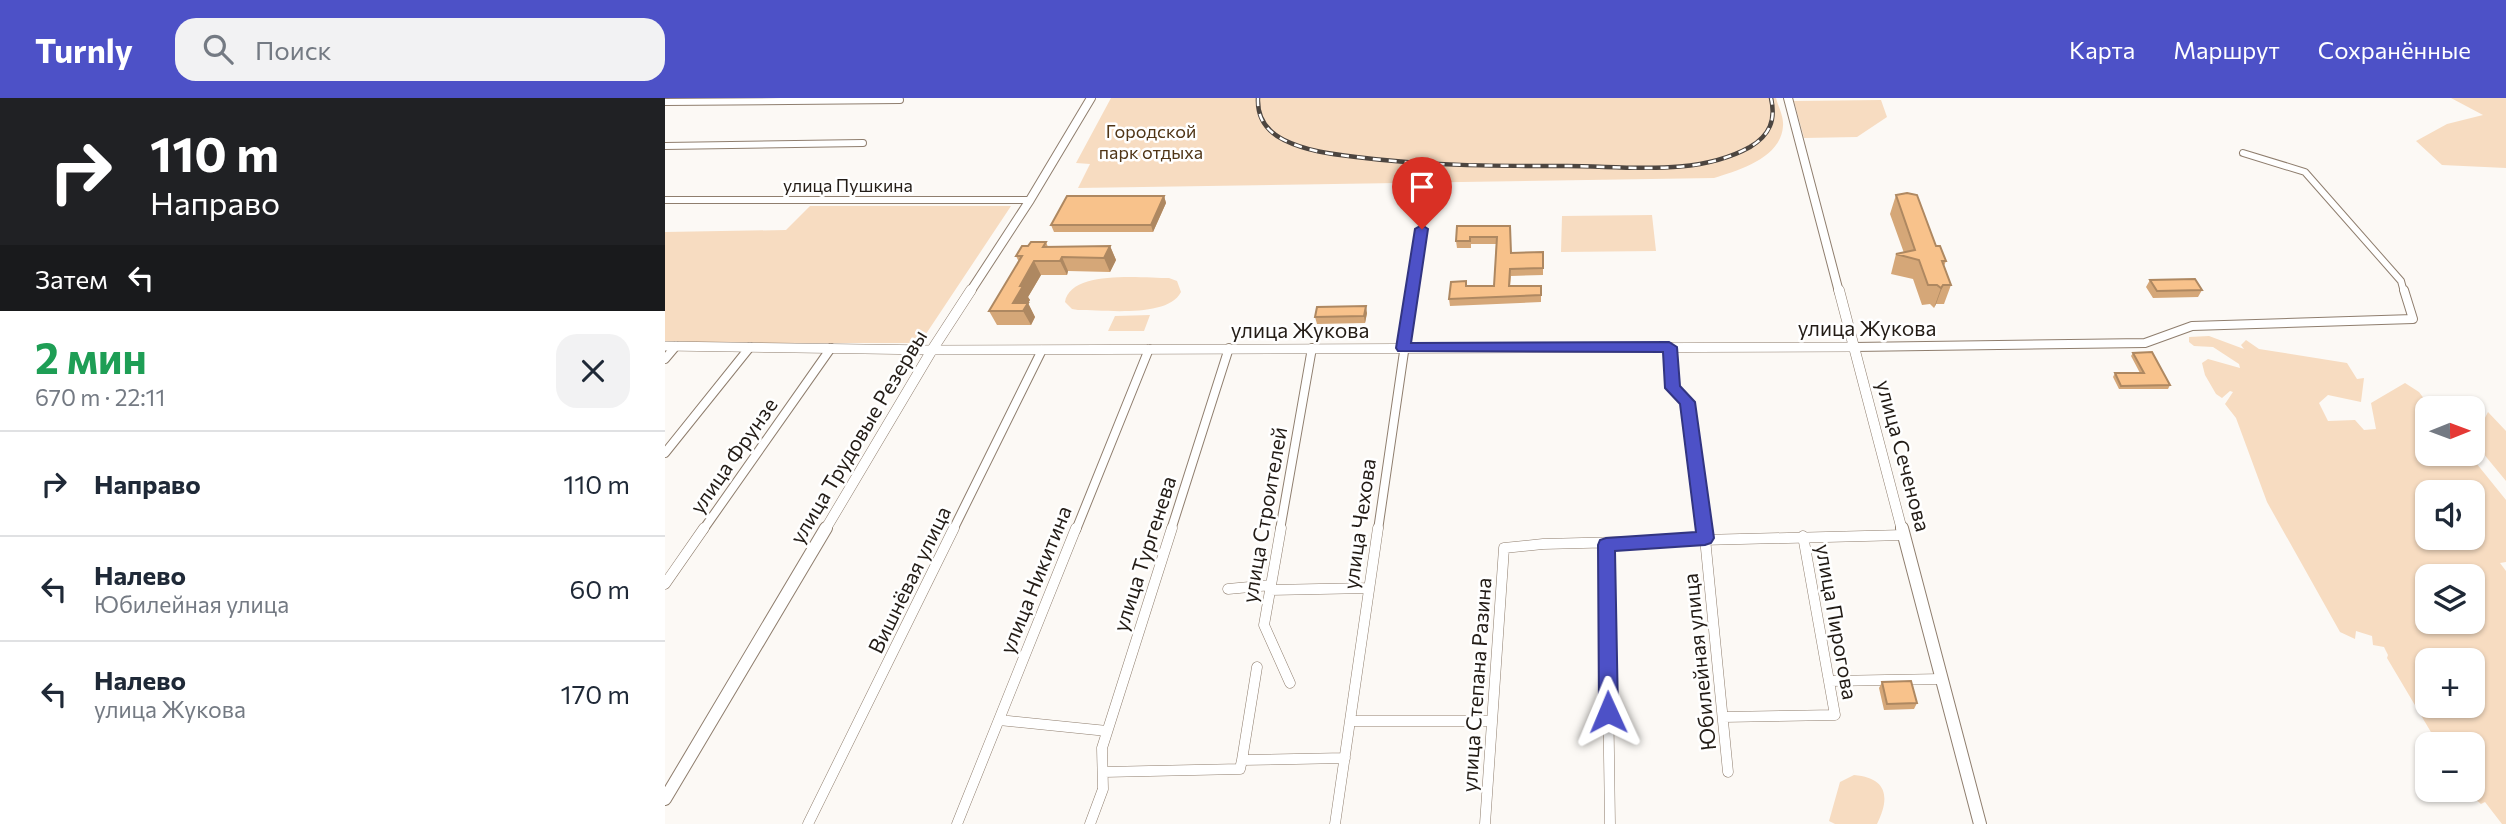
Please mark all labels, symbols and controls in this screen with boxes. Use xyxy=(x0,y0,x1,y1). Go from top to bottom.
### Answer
search box xyxy=(175,18,665,81)
text: Turnly xyxy=(35,29,133,70)
icon: search xyxy=(199,30,237,68)
text: Поиск xyxy=(255,34,332,65)
text: Карта xyxy=(2069,35,2135,64)
text: Маршрут xyxy=(2173,35,2280,64)
text: Сохранённые xyxy=(2318,35,2471,64)
park label: Городской парк отдыха xyxy=(1099,120,1203,163)
text: 110 m xyxy=(150,122,279,182)
icon: right xyxy=(35,126,126,217)
pin xyxy=(1392,157,1452,229)
icon: arrive xyxy=(1403,168,1441,206)
street label: улица Пушкина xyxy=(783,174,913,196)
text: Направо xyxy=(150,182,280,222)
icon: left xyxy=(122,259,160,297)
text: Затем xyxy=(35,263,108,294)
street label: улица Жукова xyxy=(1798,315,1936,340)
street label: улица Жукова xyxy=(1231,317,1369,342)
street label: улица Трудовые Резервы xyxy=(784,325,932,548)
text: 2 мин xyxy=(35,331,147,383)
button: close xyxy=(556,334,630,408)
street label: улица Сеченова xyxy=(1872,377,1937,534)
text: 670 m · 22:11 xyxy=(35,383,165,411)
street label: улица Фрунзе xyxy=(684,392,782,518)
north arrow xyxy=(2415,396,2485,466)
map controls xyxy=(2415,396,2485,802)
street label: улица Строителей xyxy=(1236,425,1291,605)
street label: улица Чехова xyxy=(1337,457,1380,591)
icon: right xyxy=(35,465,73,503)
text: Направо xyxy=(94,468,201,499)
text: 110 m xyxy=(563,468,630,499)
street label: улица Тургенева xyxy=(1107,473,1180,634)
button: sound xyxy=(2415,480,2485,550)
street label: Вишнёвая улица xyxy=(862,502,955,657)
street label: улица Никитина xyxy=(994,502,1076,657)
street label: улица Пирогова xyxy=(1811,542,1863,702)
text: Налево xyxy=(94,559,186,590)
button: layers xyxy=(2415,564,2485,634)
icon: left xyxy=(35,570,73,608)
street label: Юбилейная улица xyxy=(1677,572,1720,752)
text: 60 m xyxy=(570,573,630,604)
street label: улица Степана Разина xyxy=(1456,577,1495,793)
text: Юбилейная улица xyxy=(94,590,289,618)
button: + xyxy=(2415,648,2485,718)
text: Налево xyxy=(94,664,186,695)
icon: left xyxy=(35,675,73,713)
position arrow xyxy=(1571,675,1645,749)
text: 170 m xyxy=(561,678,630,709)
text: улица Жукова xyxy=(94,695,246,723)
button: − xyxy=(2415,732,2485,802)

